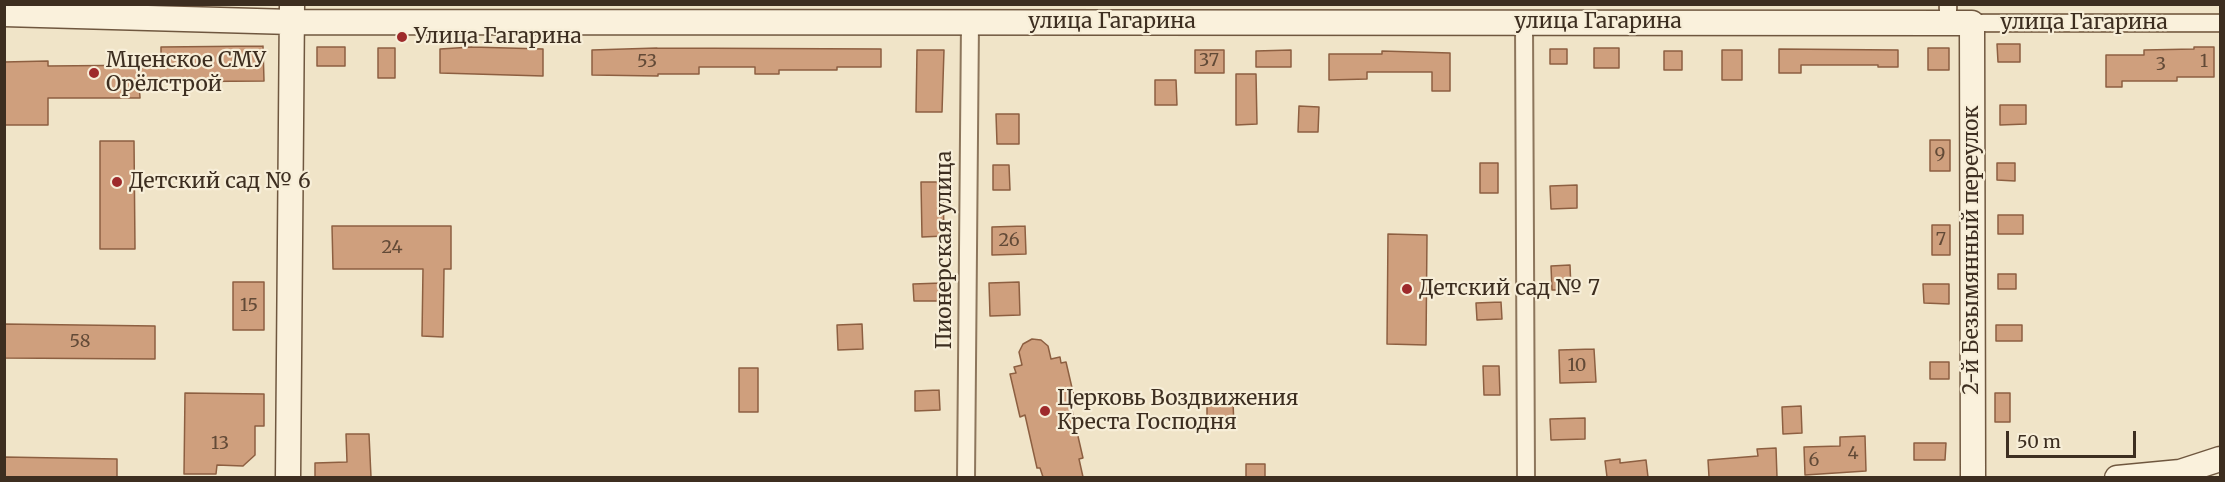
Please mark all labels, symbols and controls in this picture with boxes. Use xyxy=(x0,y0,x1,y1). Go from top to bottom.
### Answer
street label: улица Гагарина xyxy=(1028,9,1196,35)
street label: улица Гагарина xyxy=(1514,9,1682,35)
street label: улица Гагарина xyxy=(2000,10,2168,36)
place label: Улица Гагарина xyxy=(414,24,582,50)
marker: Улица Гагарина xyxy=(395,30,409,44)
place label: Мценское СМУ Орёлстрой xyxy=(106,48,266,98)
house number: 37 xyxy=(1199,50,1219,72)
house number: 53 xyxy=(637,51,657,73)
house number: 1 xyxy=(2200,51,2208,73)
house number: 3 xyxy=(2156,54,2166,76)
marker: Мценское СМУ Орёлстрой xyxy=(87,66,101,80)
street label: 2-й Безымянный переулок xyxy=(1959,105,1985,395)
house number: 9 xyxy=(1935,144,1945,166)
street label: Пионерская улица xyxy=(932,151,958,349)
place label: Детский сад № 6 xyxy=(129,169,311,195)
marker: Детский сад № 6 xyxy=(110,175,124,189)
house number: 7 xyxy=(1936,229,1946,251)
house number: 26 xyxy=(998,230,1020,252)
house number: 24 xyxy=(381,237,403,259)
place label: Детский сад № 7 xyxy=(1419,276,1600,302)
marker: Детский сад № 7 xyxy=(1400,282,1414,296)
house number: 15 xyxy=(240,295,258,317)
house number: 58 xyxy=(70,331,90,353)
house number: 10 xyxy=(1568,355,1586,377)
place label: Церковь Воздвижения Креста Господня xyxy=(1057,386,1299,436)
marker: Церковь Воздвижения Креста Господня xyxy=(1038,404,1052,418)
scale bar xyxy=(2009,419,2140,457)
text: 50 m xyxy=(2017,430,2061,453)
house number: 13 xyxy=(211,433,229,455)
house number: 4 xyxy=(1847,443,1859,465)
house number: 6 xyxy=(1809,450,1819,472)

